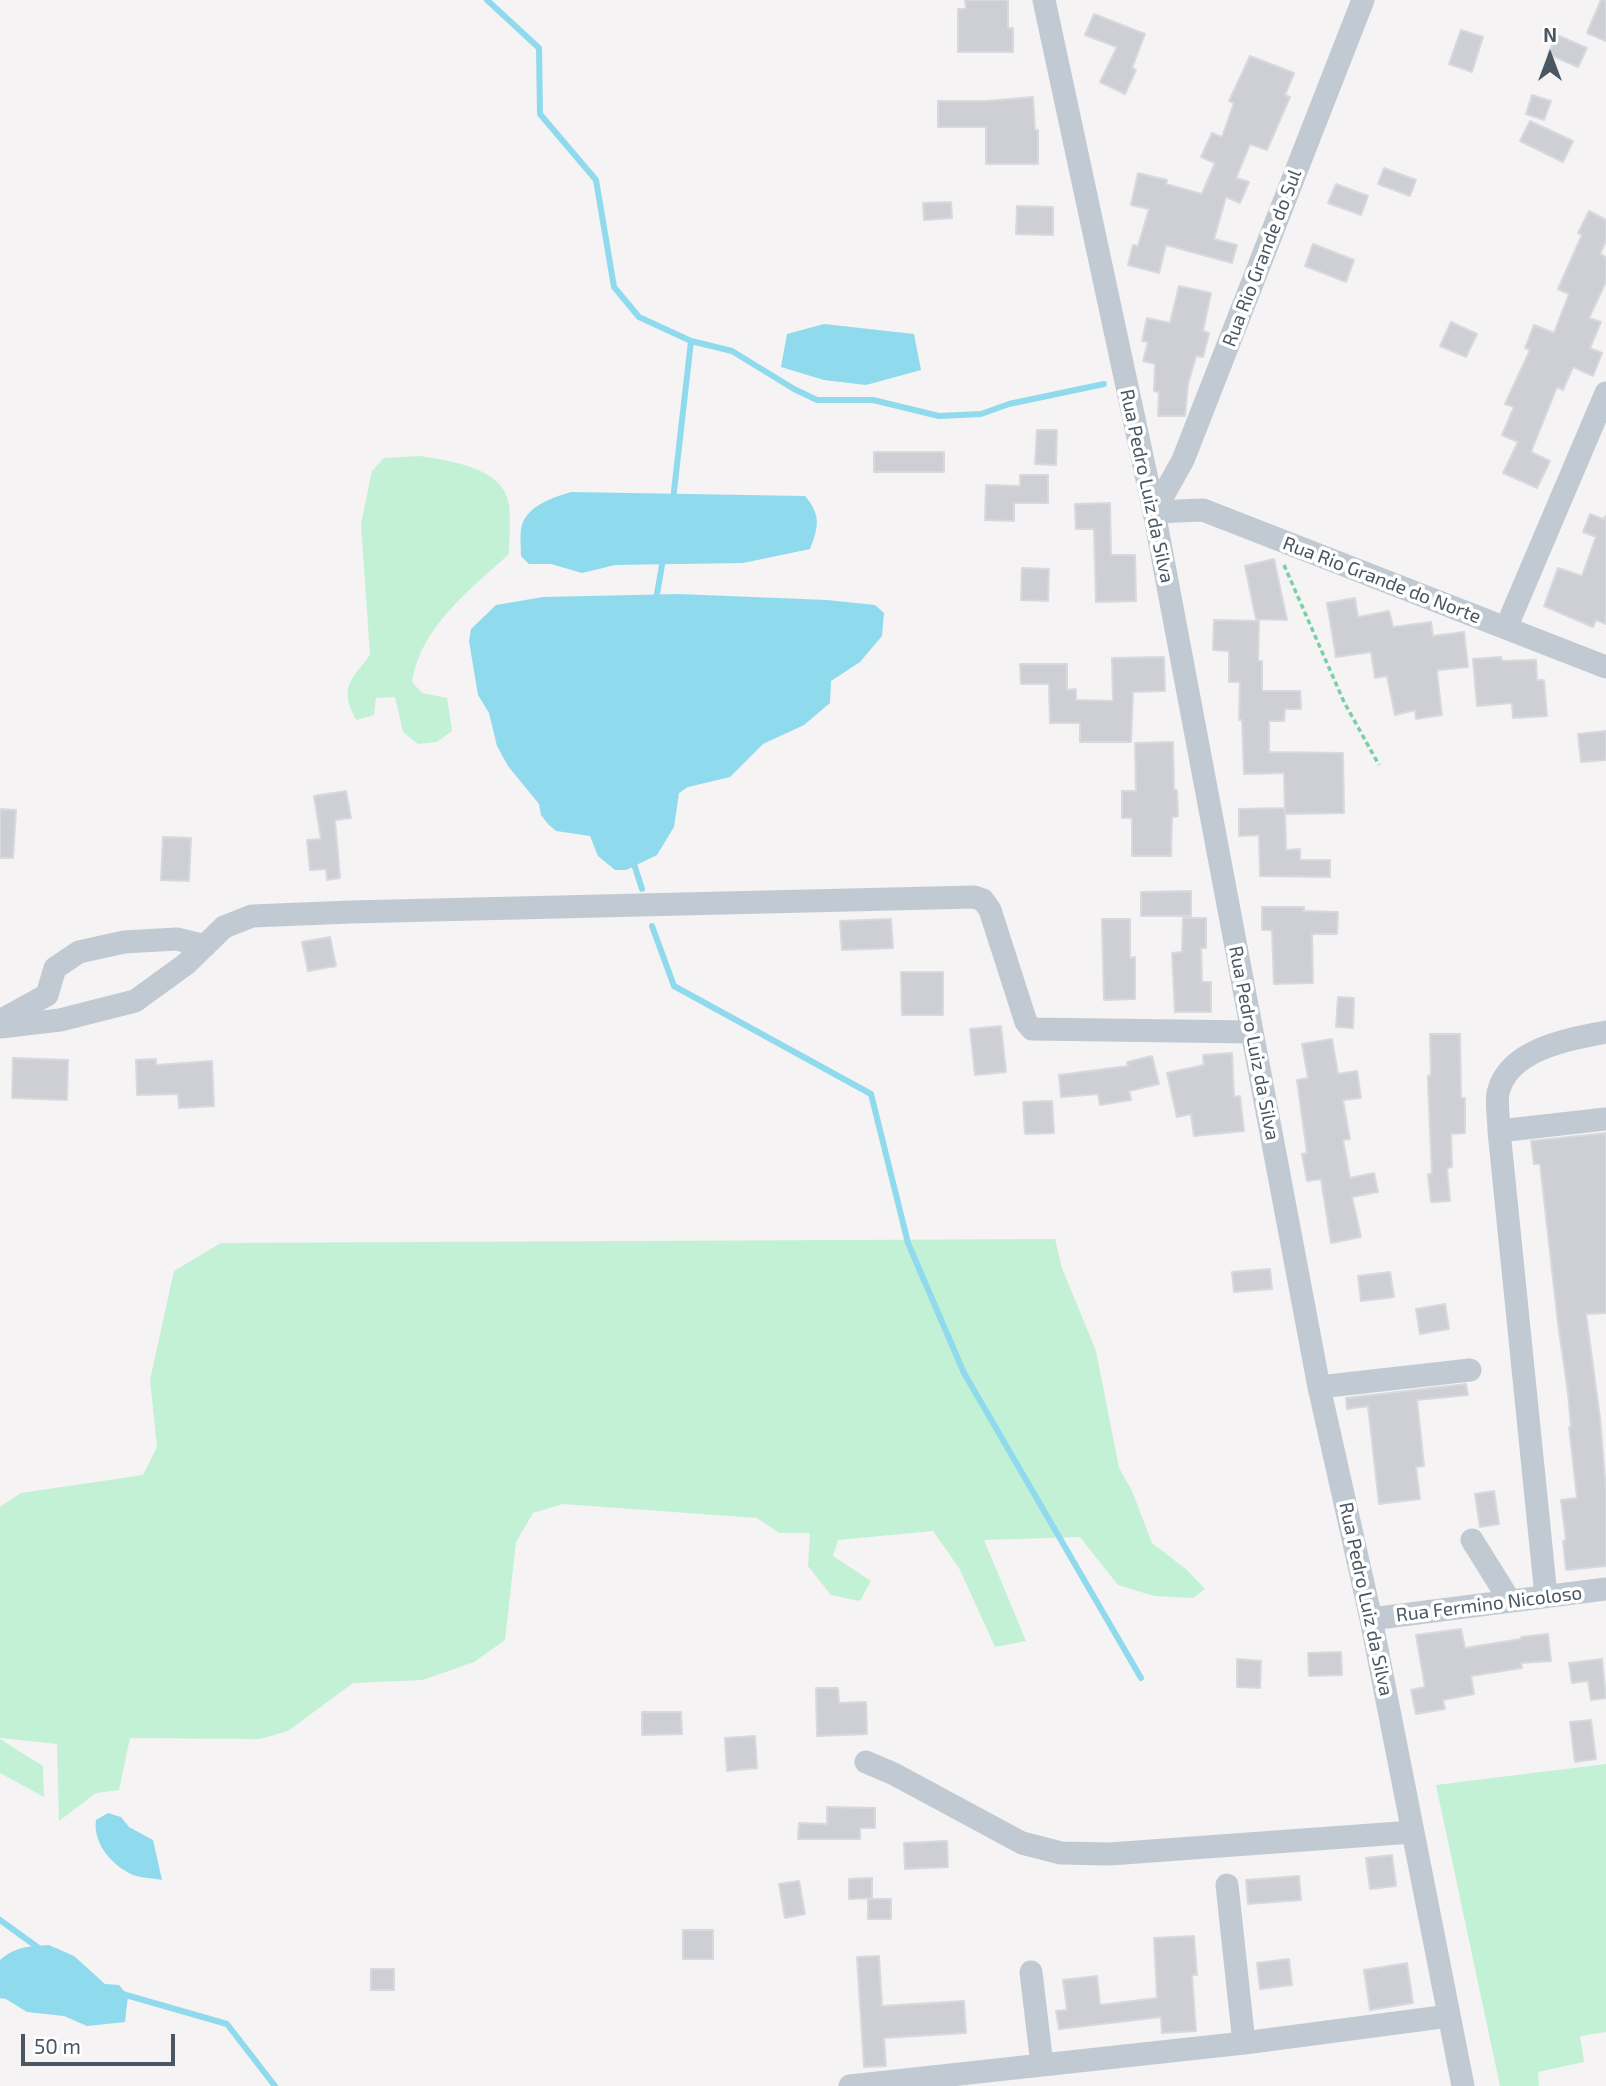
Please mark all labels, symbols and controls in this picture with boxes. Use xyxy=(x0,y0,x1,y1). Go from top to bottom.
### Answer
north arrow xyxy=(1515,21,1585,91)
text: N xyxy=(1543,23,1557,46)
street label: Rua Rio Grande do Sul xyxy=(1218,166,1306,350)
street label: Rua Pedro Luiz da Silva xyxy=(1115,387,1179,585)
street label: Rua Rio Grande do Norte xyxy=(1280,532,1484,628)
street label: Rua Pedro Luiz da Silva xyxy=(1224,944,1284,1142)
street label: Rua Pedro Luiz da Silva xyxy=(1334,1500,1398,1698)
street label: Rua Fermino Nicoloso xyxy=(1395,1581,1583,1627)
scale bar xyxy=(24,2020,178,2064)
text: 50 m xyxy=(34,2033,81,2058)

